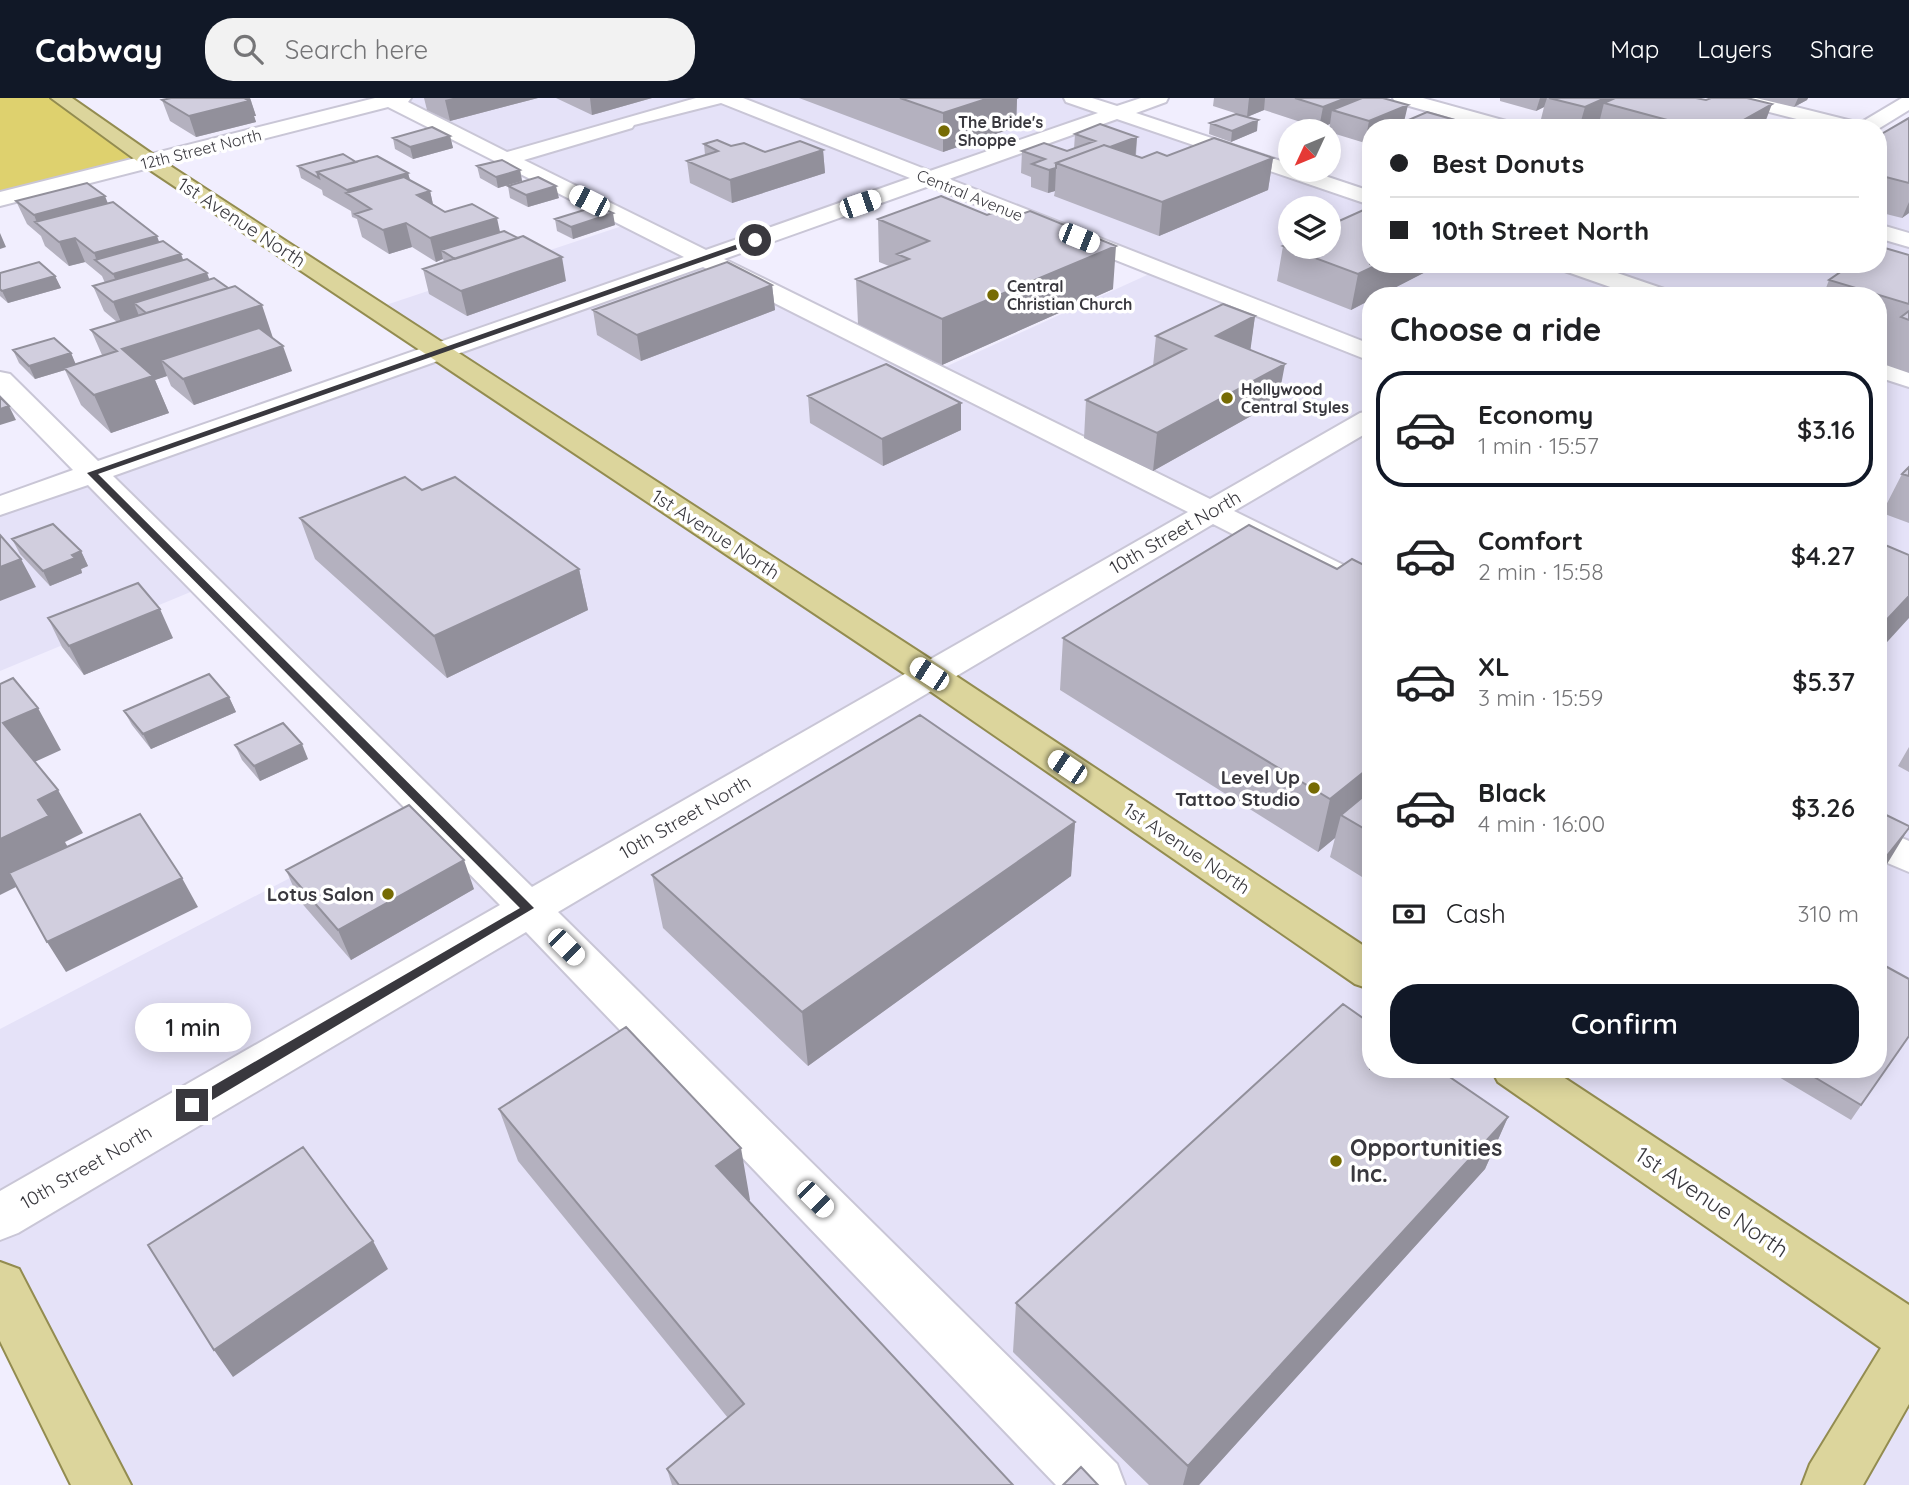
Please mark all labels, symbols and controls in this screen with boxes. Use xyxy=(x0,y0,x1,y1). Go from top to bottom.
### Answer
search box xyxy=(205,18,695,81)
text: Cabway xyxy=(35,29,163,70)
icon: search xyxy=(229,30,267,68)
text: Search here xyxy=(285,33,428,66)
text: Map xyxy=(1610,34,1659,64)
text: Layers xyxy=(1697,34,1772,64)
text: Share xyxy=(1810,34,1874,64)
place label: The Bride's Shoppe xyxy=(958,112,1043,150)
north arrow xyxy=(1278,119,1340,182)
map controls xyxy=(1278,119,1341,259)
marker: The Bride's Shoppe xyxy=(936,123,952,139)
street label: 12th Street North xyxy=(139,124,263,174)
text: Best Donuts xyxy=(1432,147,1584,180)
street label: Central Avenue xyxy=(914,165,1026,225)
street label: 1st Avenue North xyxy=(174,172,310,272)
car xyxy=(566,182,613,220)
car xyxy=(837,187,884,221)
button: layers xyxy=(1278,196,1341,259)
text: 10th Street North xyxy=(1432,214,1649,247)
car xyxy=(1056,220,1103,256)
route start xyxy=(739,224,771,256)
place label: Central Christian Church xyxy=(1007,276,1132,314)
marker: Central Christian Church xyxy=(985,287,1001,303)
text: Choose a ride xyxy=(1390,309,1602,349)
place label: Hollywood Central Styles xyxy=(1241,379,1349,417)
marker: Hollywood Central Styles xyxy=(1219,390,1235,406)
icon: car xyxy=(1394,398,1457,461)
text: Economy xyxy=(1478,398,1593,431)
text: $3.16 xyxy=(1797,413,1855,446)
text: 1 min · 15:57 xyxy=(1478,431,1599,460)
street label: 1st Avenue North xyxy=(648,484,784,584)
street label: 10th Street North xyxy=(1105,485,1245,579)
icon: car xyxy=(1394,524,1457,587)
text: Comfort xyxy=(1478,524,1583,557)
text: $4.27 xyxy=(1791,539,1855,572)
text: 2 min · 15:58 xyxy=(1478,557,1604,586)
icon: car xyxy=(1394,650,1457,713)
text: XL xyxy=(1478,650,1510,683)
car xyxy=(906,654,953,694)
text: $5.37 xyxy=(1792,665,1855,698)
text: 3 min · 15:59 xyxy=(1478,683,1603,712)
car xyxy=(1044,747,1091,787)
place label: Level Up Tattoo Studio xyxy=(1175,765,1300,811)
street label: 10th Street North xyxy=(615,770,755,864)
icon: car xyxy=(1394,776,1457,839)
text: Black xyxy=(1478,776,1547,809)
marker: Level Up Tattoo Studio xyxy=(1306,780,1322,796)
text: $3.26 xyxy=(1791,791,1855,824)
street label: 1st Avenue North xyxy=(1119,797,1255,899)
text: 4 min · 16:00 xyxy=(1478,809,1605,838)
place label: Lotus Salon xyxy=(267,882,374,906)
marker: Lotus Salon xyxy=(380,886,396,902)
icon: cash xyxy=(1390,895,1428,933)
text: Cash xyxy=(1446,897,1506,930)
text: 310 m xyxy=(1797,899,1859,928)
car xyxy=(544,925,589,969)
button: Confirm xyxy=(1390,984,1859,1064)
callout: 1 min xyxy=(134,1004,250,1052)
text: 1 min xyxy=(165,1013,221,1042)
route end xyxy=(176,1089,208,1121)
street label: 10th Street North xyxy=(16,1120,156,1214)
place label: Opportunities Inc. xyxy=(1350,1133,1502,1188)
street label: 1st Avenue North xyxy=(1630,1140,1794,1264)
marker: Opportunities Inc. xyxy=(1328,1153,1344,1169)
car xyxy=(793,1177,838,1221)

